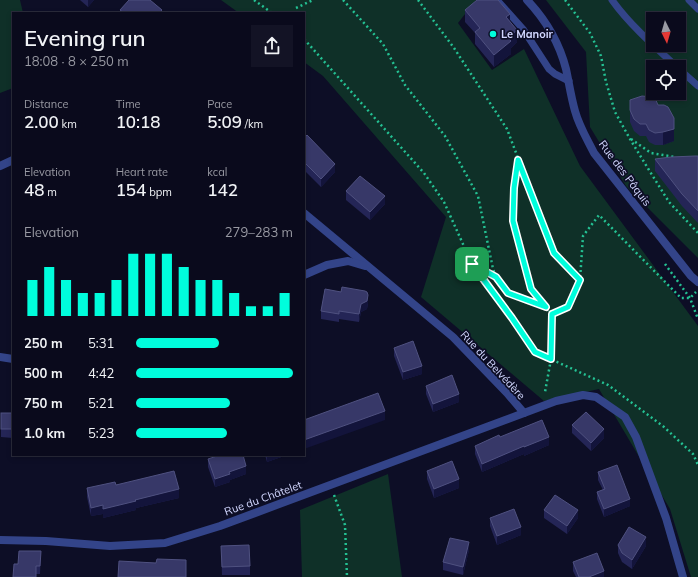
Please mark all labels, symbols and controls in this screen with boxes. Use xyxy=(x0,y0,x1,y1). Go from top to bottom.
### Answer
north arrow xyxy=(646,12,686,52)
map controls xyxy=(646,12,686,100)
text: Evening run xyxy=(24,24,146,52)
button: share xyxy=(251,25,293,67)
place label: Le Manoir xyxy=(501,27,554,41)
marker: Le Manoir xyxy=(488,29,498,39)
text: 18:08 · 8 × 250 m xyxy=(24,53,129,69)
button: locate xyxy=(646,60,686,100)
text: Distance xyxy=(24,97,68,111)
text: Time xyxy=(116,97,141,111)
text: Pace xyxy=(207,97,232,111)
text: 2.00 xyxy=(24,111,59,132)
text: 10:18 xyxy=(116,111,161,132)
text: 5:09 xyxy=(207,111,242,132)
text: km xyxy=(59,117,77,131)
text: /km xyxy=(242,117,263,131)
street label: Rue des Pâquis xyxy=(596,137,654,209)
text: Elevation xyxy=(24,165,71,179)
text: Heart rate xyxy=(116,165,168,179)
text: kcal xyxy=(207,165,227,179)
text: 48 xyxy=(24,179,44,200)
text: 154 xyxy=(116,179,146,200)
text: 142 xyxy=(207,179,238,200)
text: m xyxy=(44,185,57,199)
text: bpm xyxy=(146,185,172,199)
text: Elevation xyxy=(24,224,79,240)
text: 279–283 m xyxy=(225,224,293,240)
pin xyxy=(455,247,489,281)
icon: arrive xyxy=(461,253,483,275)
street label: Rue du Belvédère xyxy=(458,328,528,402)
text: 250 m xyxy=(24,335,63,351)
text: 5:31 xyxy=(88,335,114,351)
text: 500 m xyxy=(24,365,63,381)
text: 4:42 xyxy=(88,365,114,381)
text: 750 m xyxy=(24,395,63,411)
text: 5:21 xyxy=(88,395,114,411)
text: 1.0 km xyxy=(24,425,65,441)
text: 5:23 xyxy=(88,425,114,441)
street label: Rue du Châtelet xyxy=(222,477,304,519)

